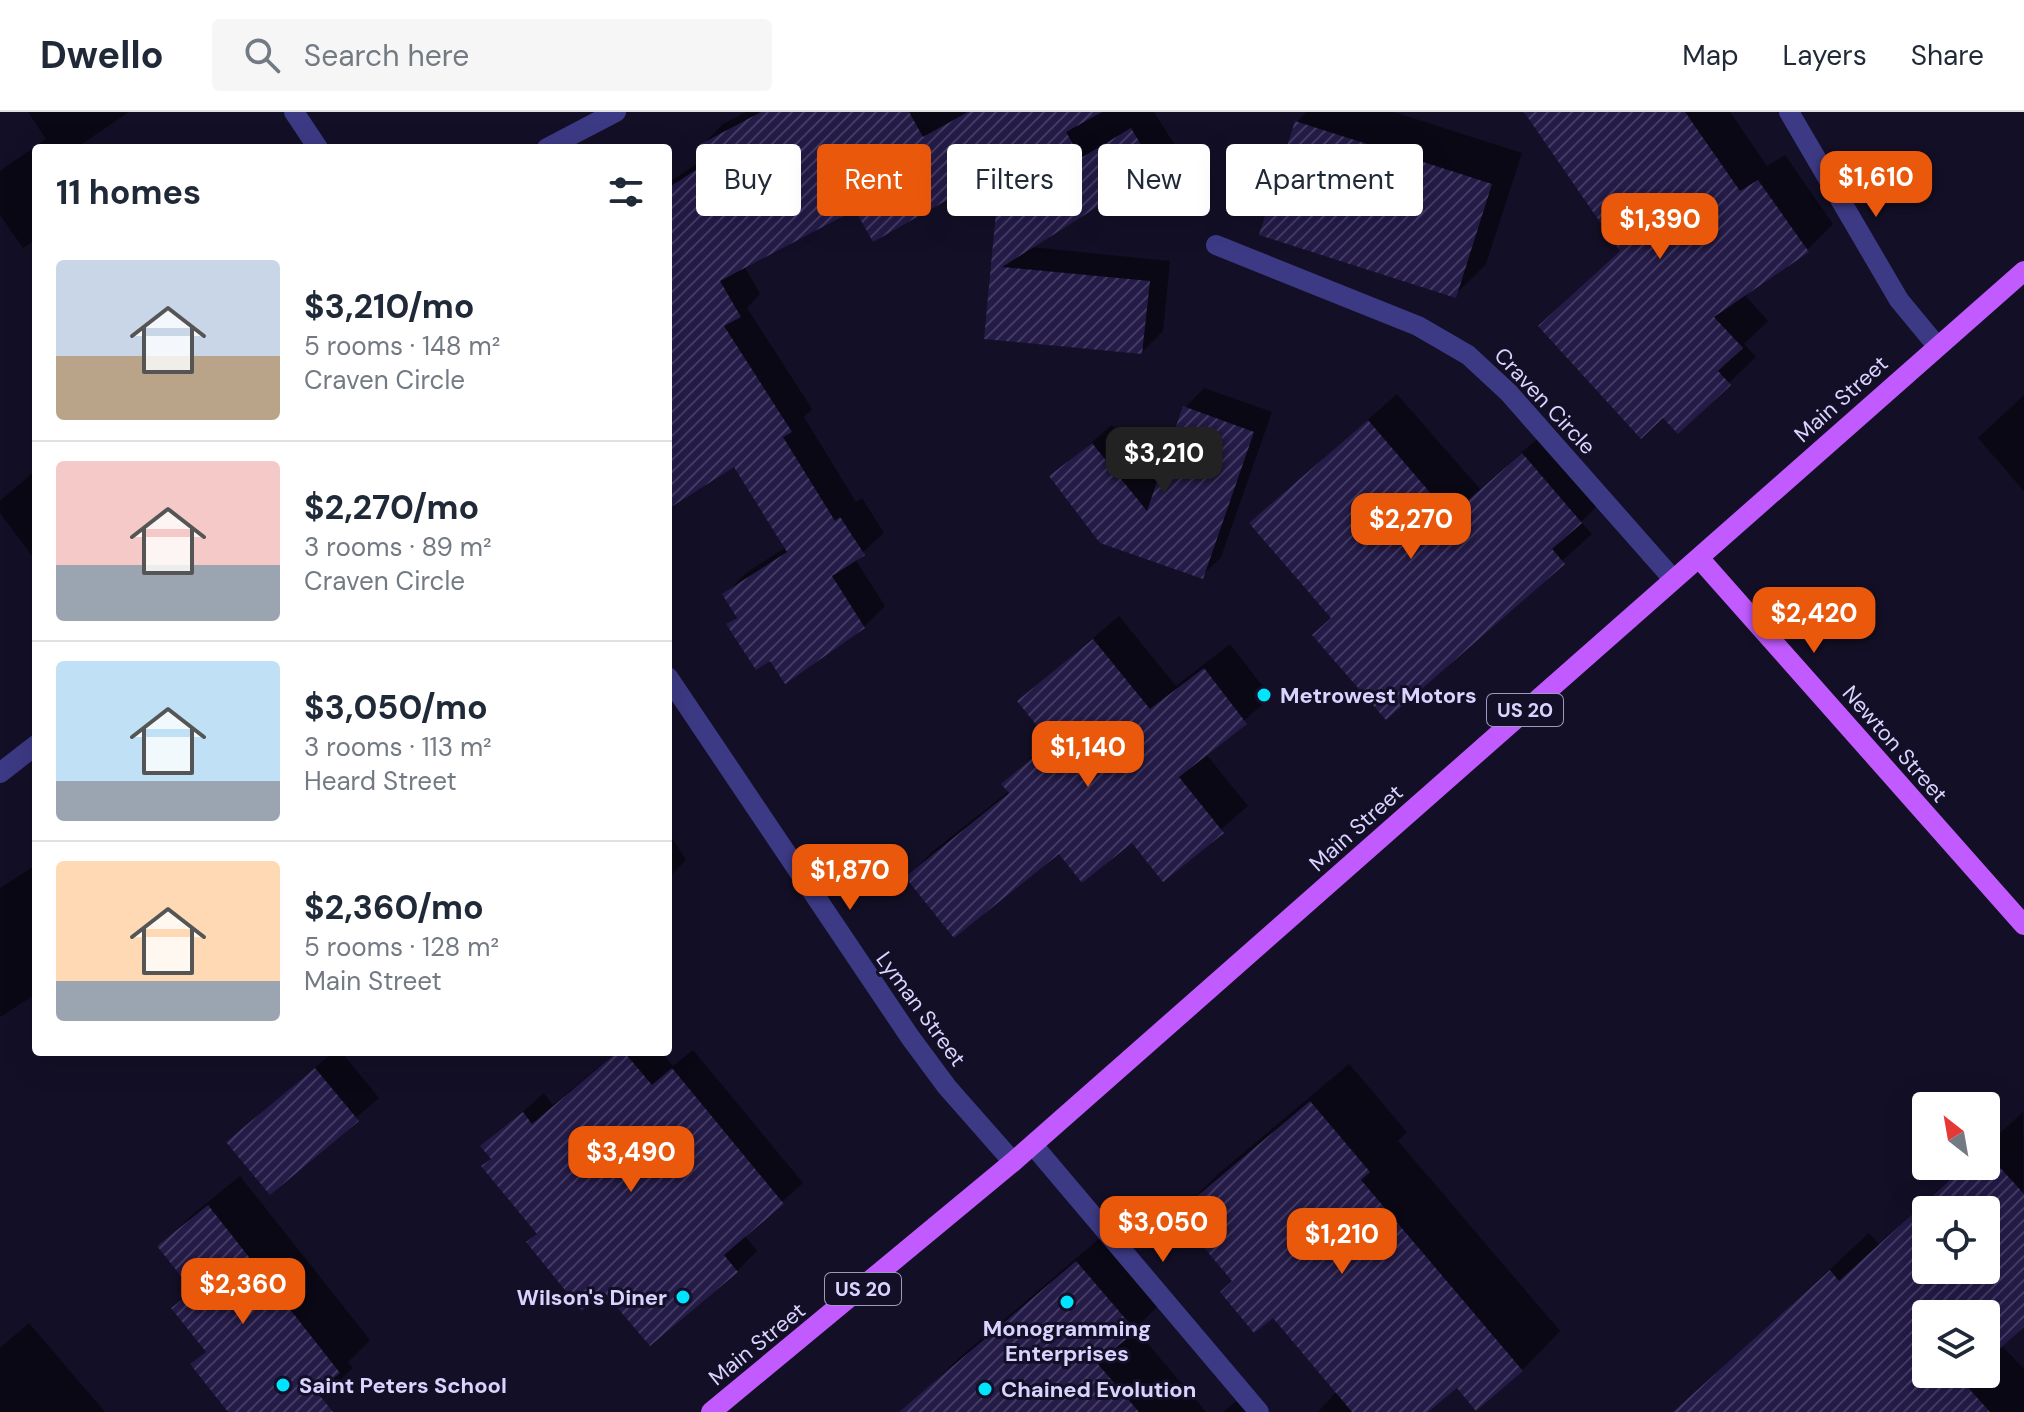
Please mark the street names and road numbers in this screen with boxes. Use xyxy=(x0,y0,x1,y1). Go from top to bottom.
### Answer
street label: Craven Circle xyxy=(1488,341,1602,461)
street label: Main Street xyxy=(1788,349,1894,449)
street label: Newton Street xyxy=(1836,679,1954,809)
road number: US 20 xyxy=(1487,694,1563,726)
street label: Main Street xyxy=(1303,778,1409,878)
street label: Lyman Street xyxy=(870,946,972,1072)
road number: US 20 xyxy=(825,1273,901,1305)
street label: Main Street xyxy=(703,1296,811,1392)

